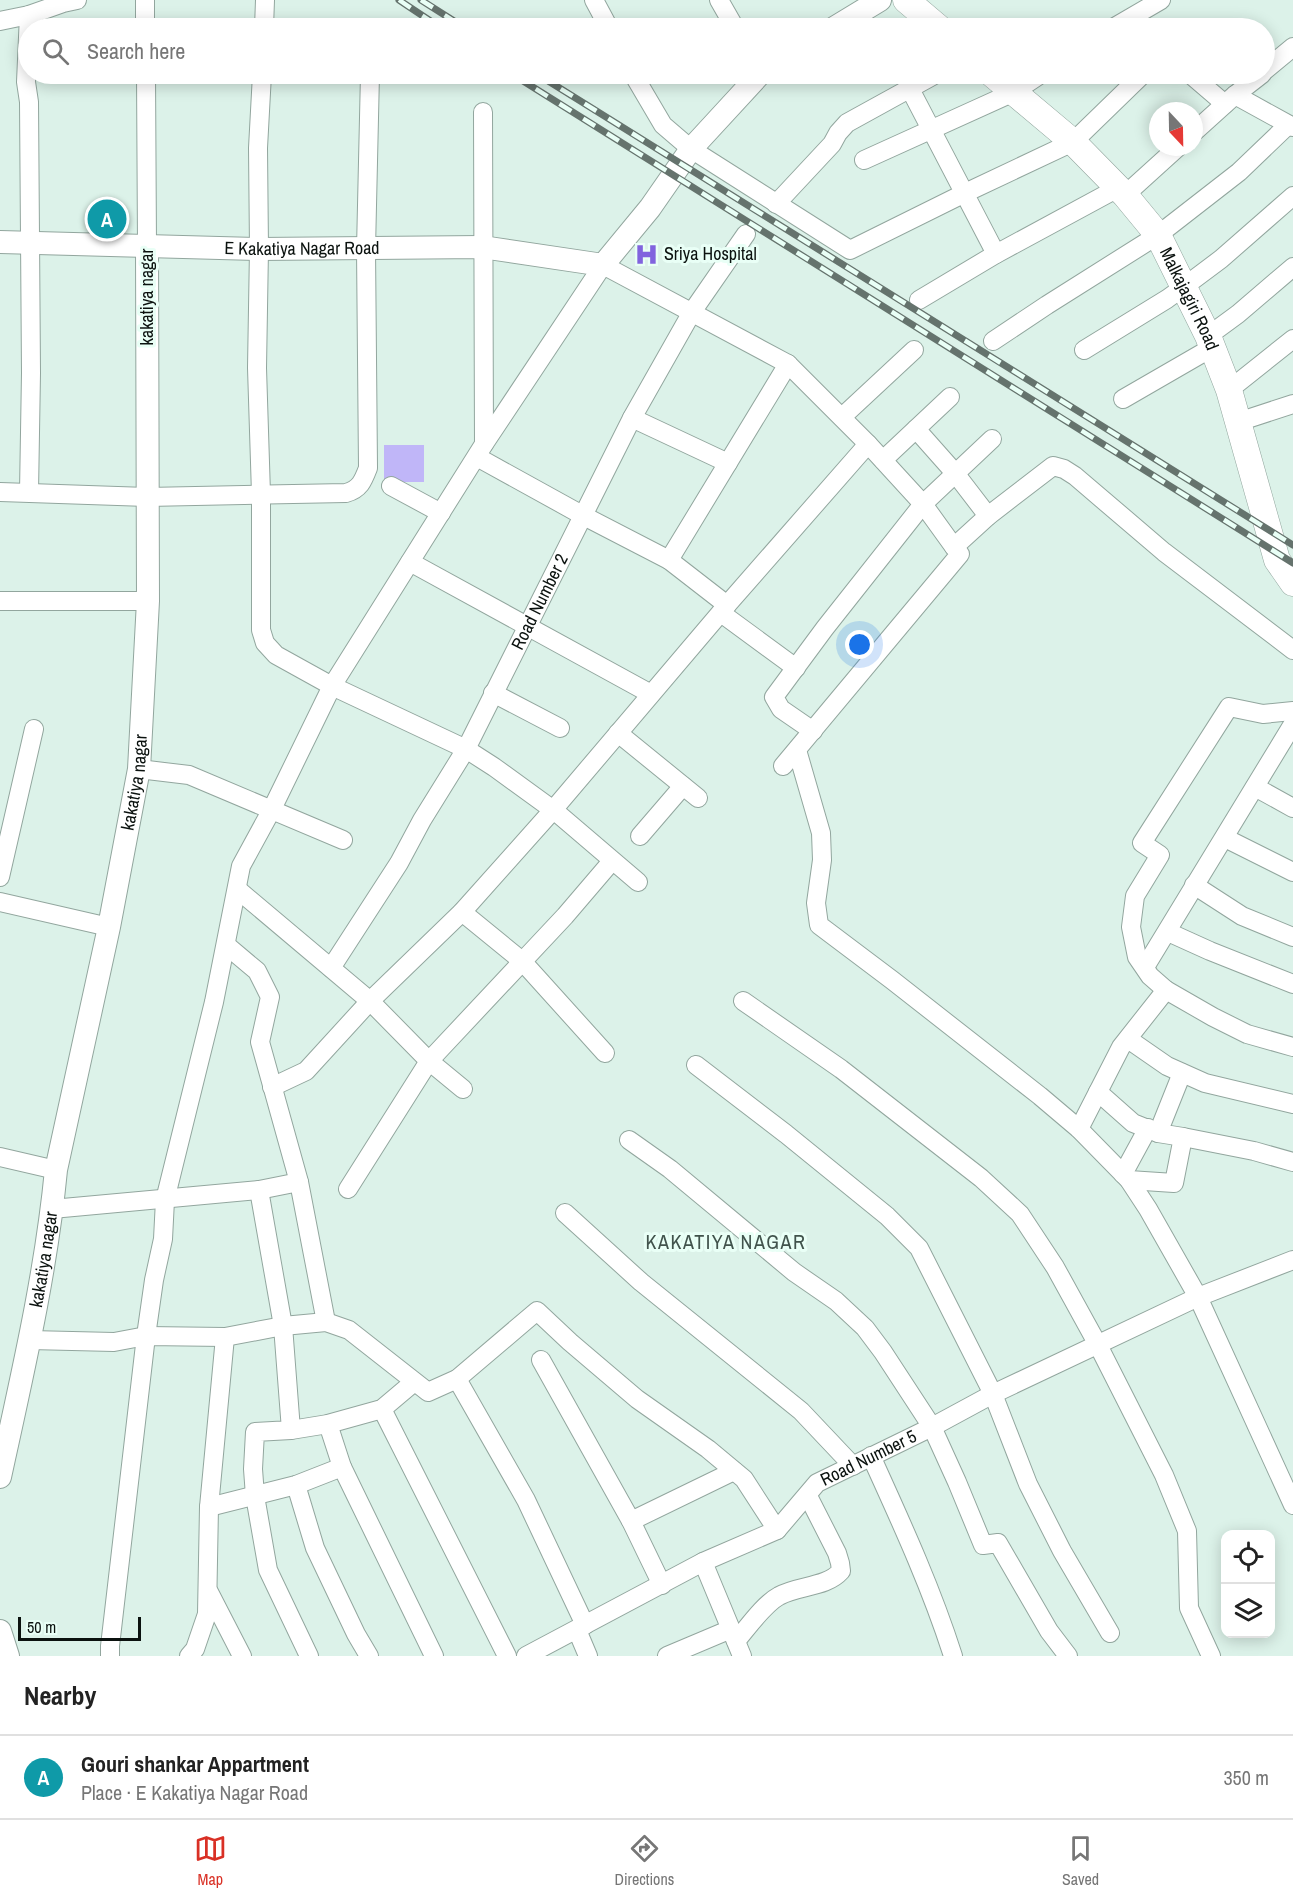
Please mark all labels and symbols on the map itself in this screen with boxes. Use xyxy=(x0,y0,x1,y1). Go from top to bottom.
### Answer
north arrow xyxy=(1149,102,1203,156)
pin: A xyxy=(88,196,126,242)
street label: E Kakatiya Nagar Road xyxy=(224,235,380,261)
hospital icon: Sriya Hospital xyxy=(633,241,659,267)
place label: Sriya Hospital xyxy=(664,241,757,266)
street label: Malkajagiri Road xyxy=(1154,243,1225,354)
street label: kakatiya nagar xyxy=(134,249,159,345)
street label: Road Number 2 xyxy=(505,549,574,654)
your location xyxy=(845,630,874,659)
street label: kakatiya nagar xyxy=(115,734,153,832)
street label: kakatiya nagar xyxy=(23,1210,63,1309)
district label: KAKATIYA NAGAR xyxy=(646,1228,806,1255)
street label: Road Number 5 xyxy=(816,1423,921,1492)
scale bar xyxy=(18,1614,141,1642)

